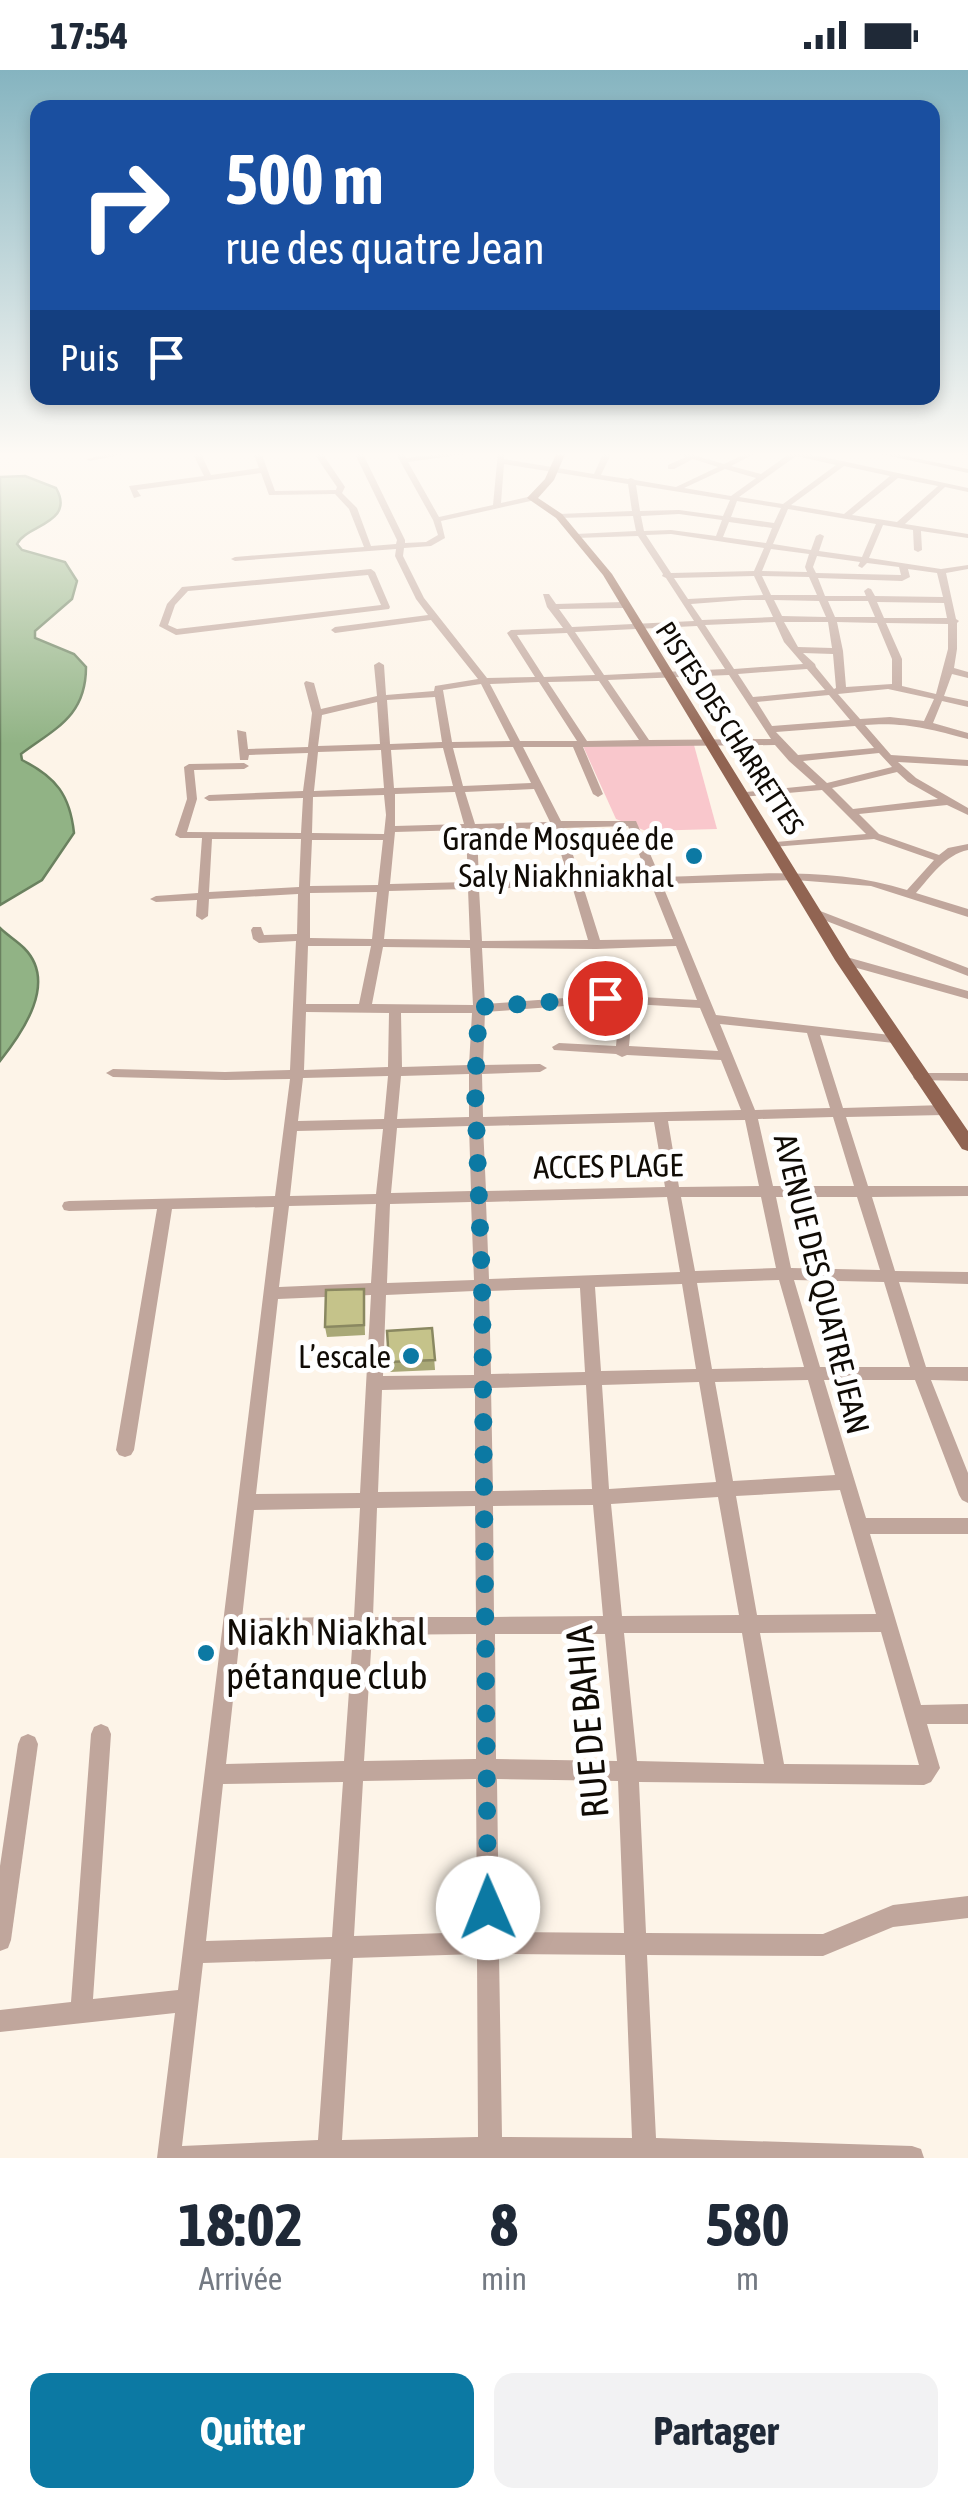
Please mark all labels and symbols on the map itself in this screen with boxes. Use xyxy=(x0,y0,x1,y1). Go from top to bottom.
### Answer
street label: PISTES DES CHARRETTES xyxy=(649,616,811,840)
place label: Grande Mosquée de Saly Niakhniakhal xyxy=(442,820,675,894)
marker: Grande Mosquée de Saly Niakhniakhal xyxy=(683,845,705,867)
pin xyxy=(563,956,648,1041)
street label: AVENUE DES QUATRE JEAN xyxy=(767,1130,877,1438)
street label: ACCES PLAGE xyxy=(533,1146,683,1186)
place label: L’escale xyxy=(298,1338,391,1375)
marker: L’escale xyxy=(400,1345,422,1367)
place label: Niakh Niakhal pétanque club xyxy=(226,1610,428,1697)
street label: RUE DE BAHIA xyxy=(557,1624,617,1820)
marker: Niakh Niakhal pétanque club xyxy=(195,1642,217,1664)
position arrow xyxy=(436,1856,540,1960)

